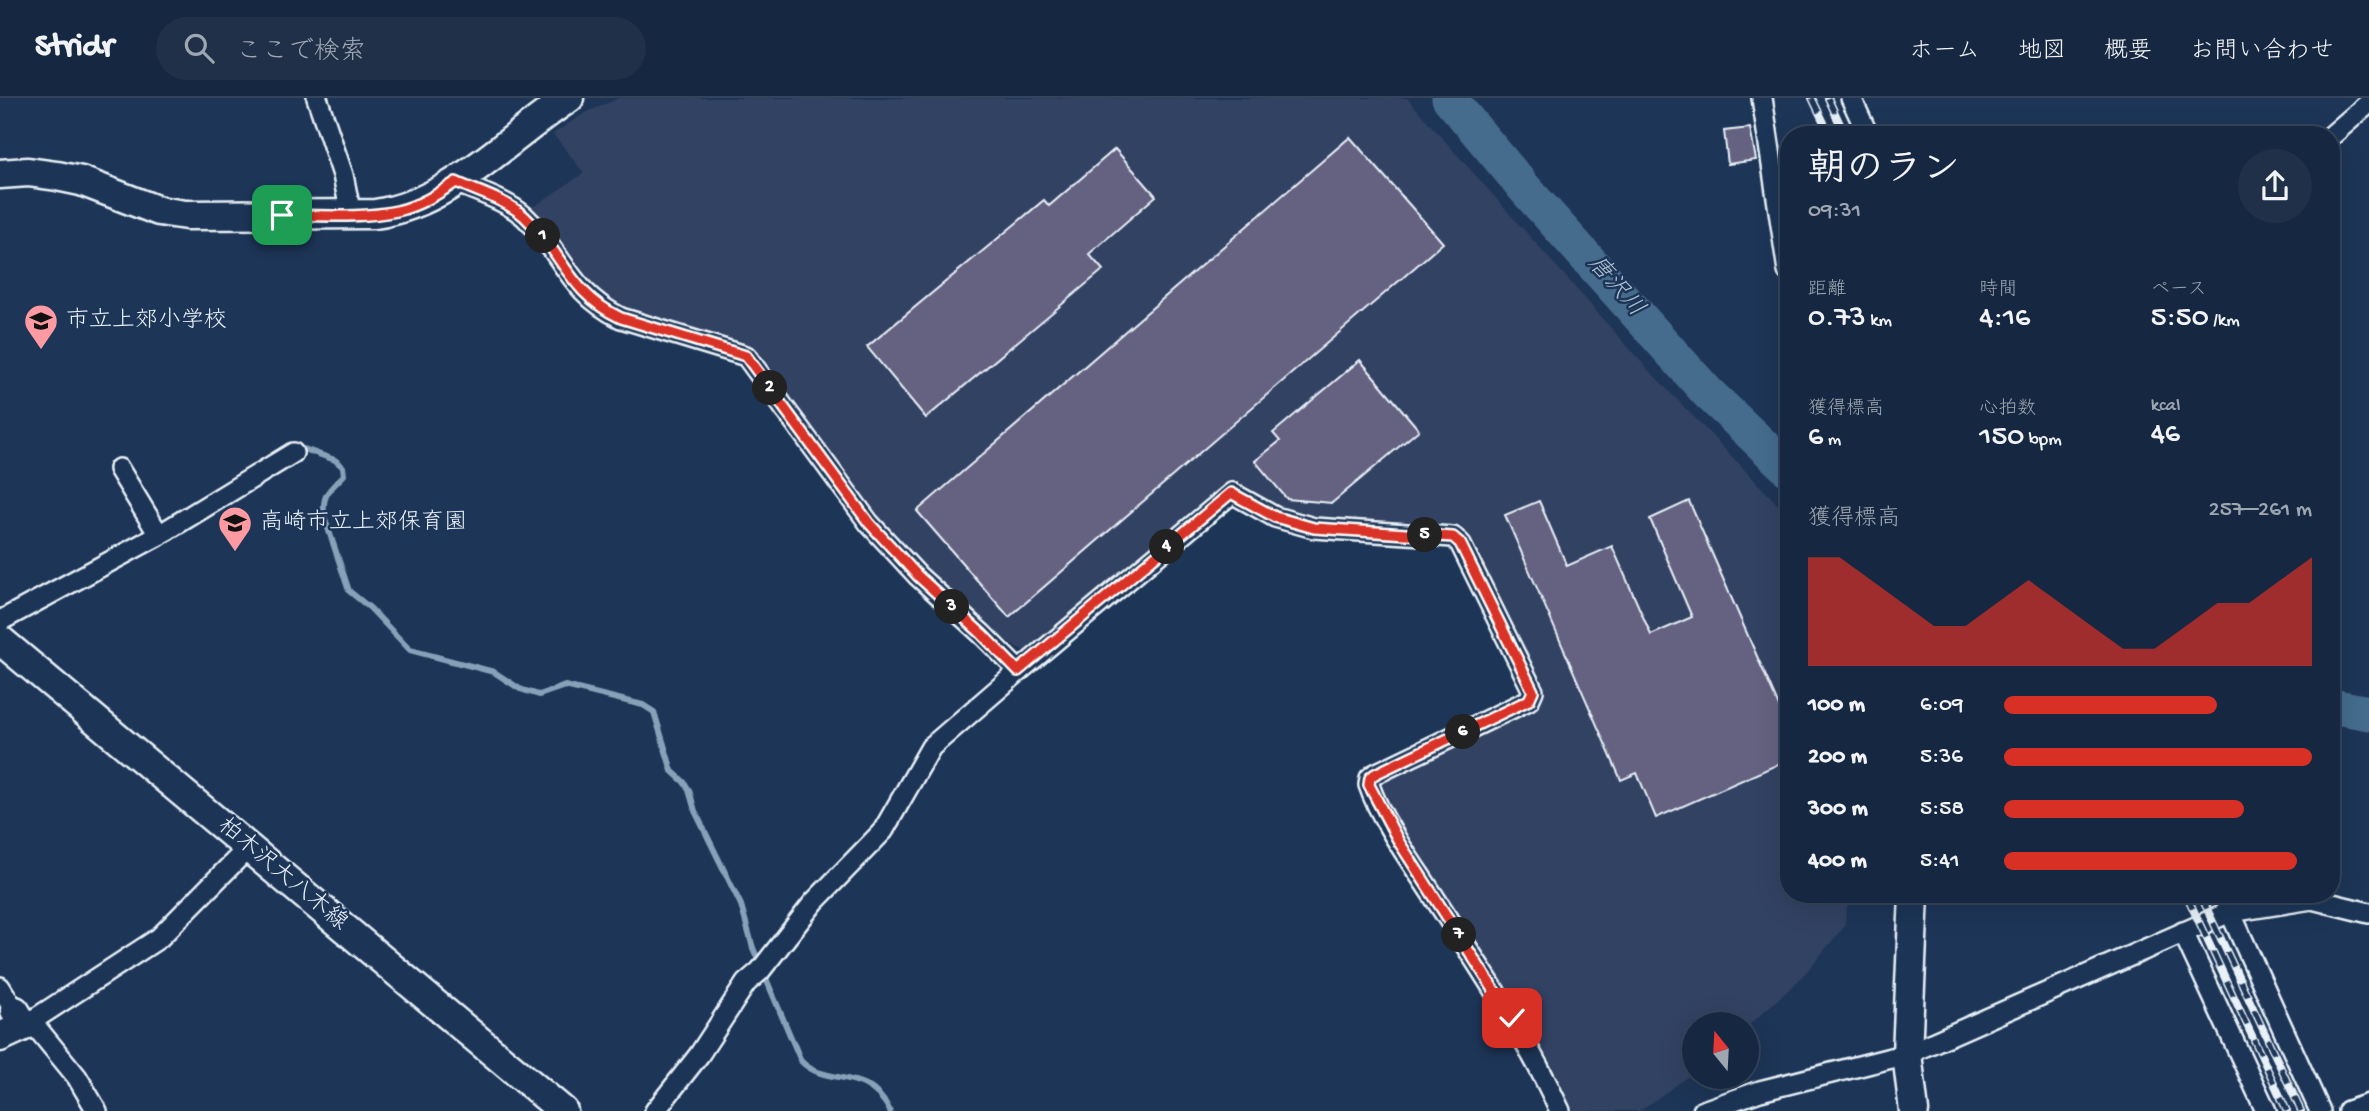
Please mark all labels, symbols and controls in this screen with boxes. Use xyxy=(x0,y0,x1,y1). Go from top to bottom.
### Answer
search box xyxy=(156,17,646,80)
text: Stridr xyxy=(35,29,114,67)
icon: search xyxy=(180,29,218,67)
text: ここで検索 xyxy=(236,38,366,69)
text: ホーム xyxy=(1909,38,1980,67)
text: 地図 xyxy=(2018,38,2066,67)
text: 概要 xyxy=(2104,38,2152,67)
text: お問い合わせ xyxy=(2190,38,2334,67)
button: share xyxy=(2238,149,2312,223)
text: 朝のラン xyxy=(1808,150,1960,194)
pin xyxy=(252,185,312,245)
icon: arrive xyxy=(263,196,301,234)
text: 09:31 xyxy=(1808,198,1861,225)
pin: 1 xyxy=(526,218,560,254)
text: 1 xyxy=(539,224,546,247)
water label: 唐沢川 xyxy=(1580,250,1650,324)
text: 距離 xyxy=(1808,279,1846,302)
text: 時間 xyxy=(1979,279,2017,302)
text: ペース xyxy=(2151,279,2207,302)
school or university icon: 市立上郊小学校 xyxy=(22,302,60,351)
text: 0.73 xyxy=(1808,302,1866,337)
text: 4:16 xyxy=(1979,302,2030,337)
text: 5:50 xyxy=(2151,302,2209,337)
place label: 市立上郊小学校 xyxy=(66,307,227,335)
text: km xyxy=(1866,310,1892,333)
text: /km xyxy=(2209,310,2240,333)
pin: 2 xyxy=(752,370,788,406)
text: 2 xyxy=(765,376,774,399)
text: kcal xyxy=(2151,395,2180,418)
text: 獲得標高 xyxy=(1808,398,1884,421)
text: 心拍数 xyxy=(1979,398,2036,421)
text: 46 xyxy=(2151,418,2180,453)
text: 6 xyxy=(1808,421,1823,456)
text: 150 xyxy=(1979,421,2024,456)
text: m xyxy=(1823,429,1841,452)
text: bpm xyxy=(2024,429,2062,452)
text: 257–261 m xyxy=(2209,497,2312,524)
school or university icon: 高崎市立上郊保育園 xyxy=(216,504,254,553)
text: 獲得標高 xyxy=(1808,506,1900,533)
place label: 高崎市立上郊保育園 xyxy=(260,509,467,537)
pin: 5 xyxy=(1408,518,1442,552)
text: 5 xyxy=(1420,523,1430,546)
pin: 4 xyxy=(1150,530,1184,564)
text: 4 xyxy=(1162,535,1171,558)
pin: 3 xyxy=(934,589,970,624)
text: 3 xyxy=(947,595,956,618)
text: 100 m xyxy=(1808,692,1865,719)
text: 6:09 xyxy=(1920,692,1963,719)
pin: 6 xyxy=(1446,714,1480,750)
text: 6 xyxy=(1458,720,1467,743)
text: 200 m xyxy=(1808,744,1867,771)
text: 5:36 xyxy=(1920,744,1963,771)
text: 300 m xyxy=(1808,796,1868,823)
text: 5:58 xyxy=(1920,796,1964,823)
street label: 柏木沢大八木線 xyxy=(212,812,353,937)
text: 400 m xyxy=(1808,848,1867,875)
text: 5:41 xyxy=(1920,848,1960,875)
pin: 7 xyxy=(1442,918,1476,952)
text: 7 xyxy=(1454,923,1463,946)
pin xyxy=(1482,988,1542,1048)
icon: check xyxy=(1493,999,1531,1037)
north arrow xyxy=(1682,1012,1759,1088)
map controls xyxy=(1682,1012,1759,1089)

